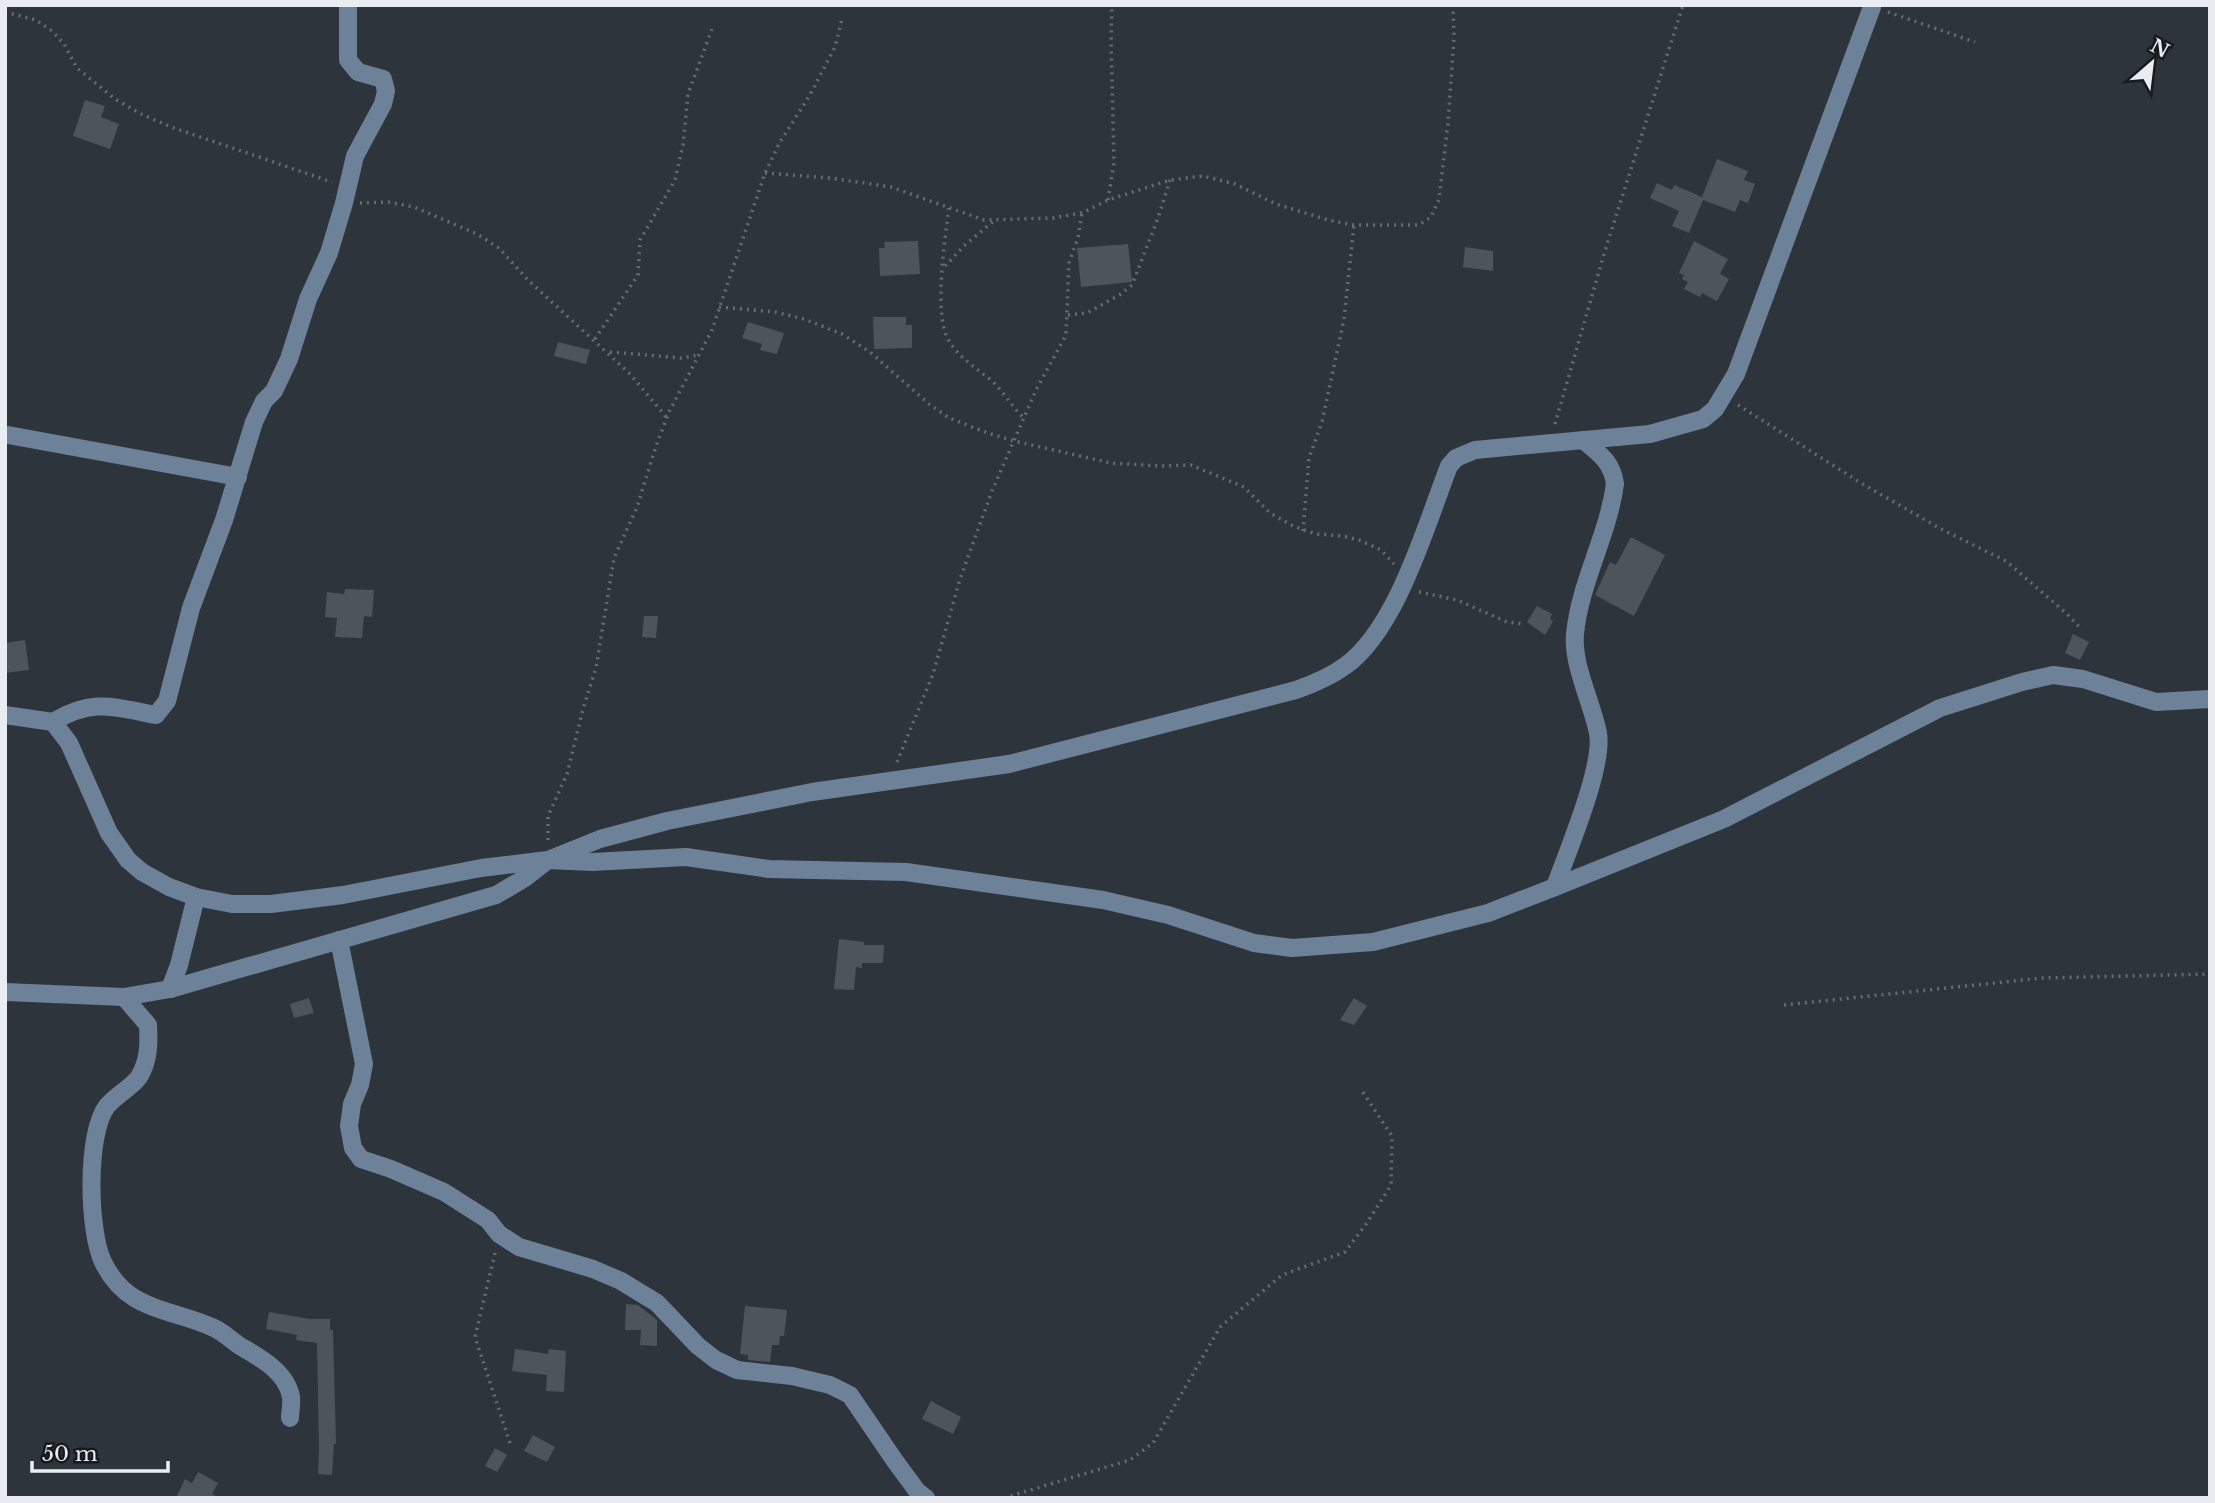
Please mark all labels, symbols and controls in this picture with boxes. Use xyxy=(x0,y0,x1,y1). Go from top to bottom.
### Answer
north arrow xyxy=(2117,28,2187,98)
text: N xyxy=(2146,34,2173,63)
scale bar xyxy=(32,1430,168,1474)
text: 50 m xyxy=(42,1441,98,1467)

